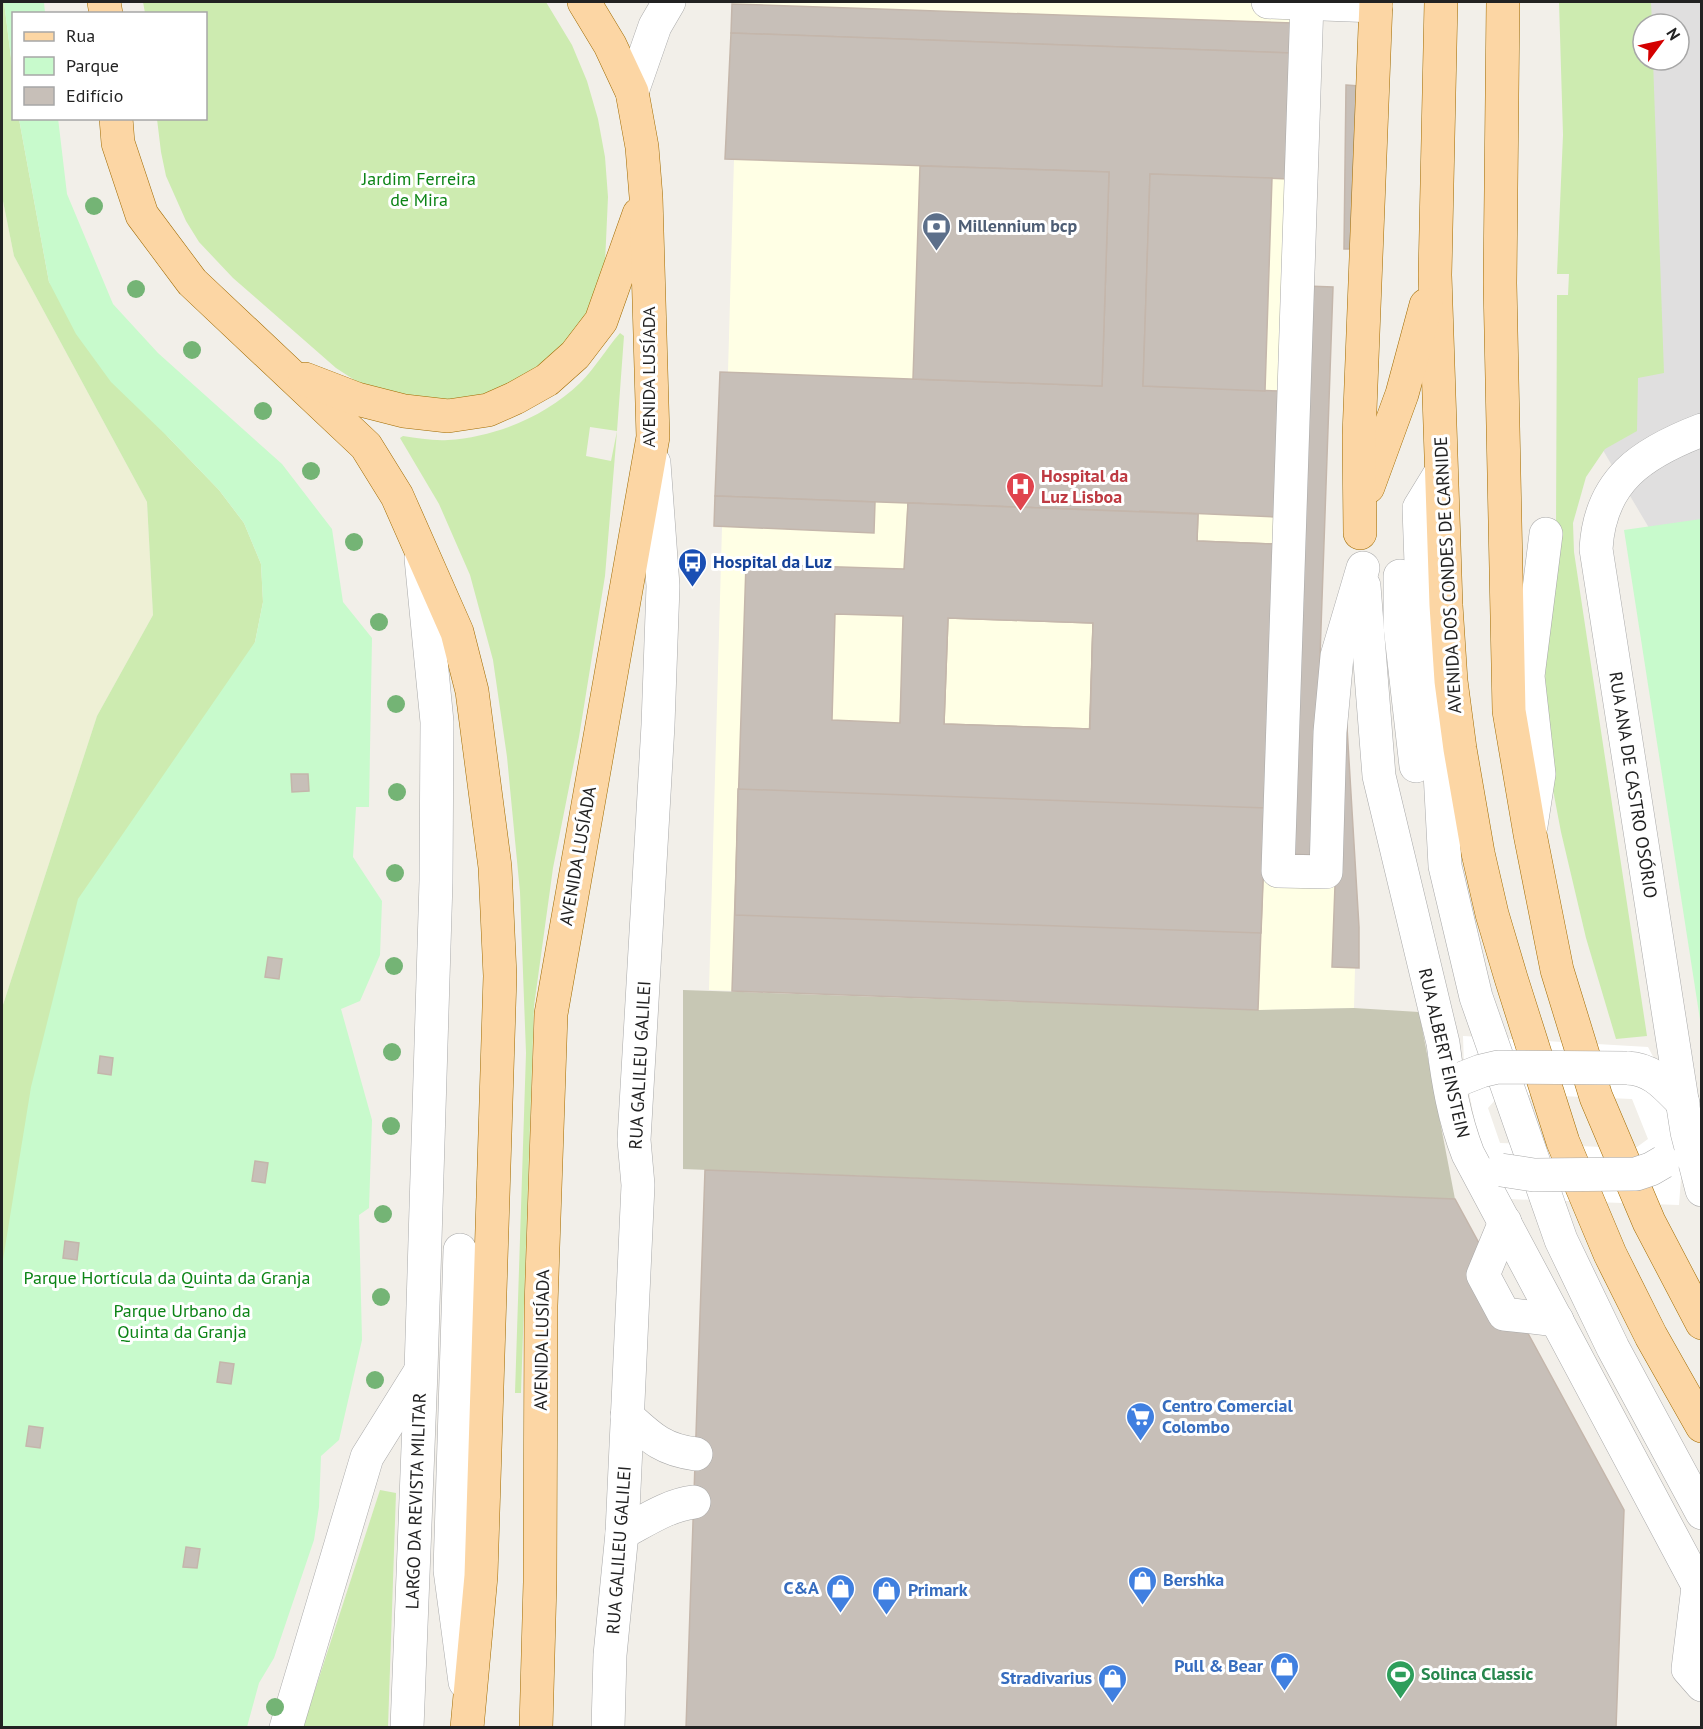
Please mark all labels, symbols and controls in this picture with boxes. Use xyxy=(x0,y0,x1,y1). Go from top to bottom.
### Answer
legend xyxy=(12,12,207,120)
north arrow xyxy=(1631,12,1691,72)
text: Rua xyxy=(66,24,95,47)
text: N xyxy=(1662,24,1685,44)
text: Parque xyxy=(66,54,119,77)
text: Edifício xyxy=(66,84,123,107)
park label: Jardim Ferreira de Mira xyxy=(361,167,476,211)
bank icon: Millennium bcp xyxy=(921,210,953,252)
place label: Millennium bcp xyxy=(958,214,1078,237)
street label: AVENIDA LUSÍADA xyxy=(637,306,660,448)
street label: AVENIDA DOS CONDES DE CARNIDE xyxy=(1429,436,1466,714)
place label: Hospital da Luz Lisboa xyxy=(1041,464,1128,508)
hospital icon: Hospital da Luz Lisboa xyxy=(1004,470,1036,512)
bus stop icon: Hospital da Luz xyxy=(676,546,708,588)
place label: Hospital da Luz xyxy=(713,550,832,573)
street label: RUA ANA DE CASTRO OSÓRIO xyxy=(1604,670,1663,900)
street label: AVENIDA LUSÍADA xyxy=(554,784,601,927)
street label: RUA ALBERT EINSTEIN xyxy=(1414,966,1475,1140)
street label: RUA GALILEU GALILEI xyxy=(624,980,655,1150)
park label: Parque Hortícula da Quinta da Granja xyxy=(24,1266,310,1289)
street label: AVENIDA LUSÍADA xyxy=(529,1269,554,1411)
park label: Parque Urbano da Quinta da Granja xyxy=(113,1299,251,1343)
street label: LARGO DA REVISTA MILITAR xyxy=(400,1392,431,1610)
place label: Centro Comercial Colombo xyxy=(1162,1394,1294,1438)
supermarket icon: Centro Comercial Colombo xyxy=(1125,1400,1157,1442)
street label: RUA GALILEU GALILEI xyxy=(601,1465,636,1635)
shop icon: Bershka xyxy=(1126,1564,1158,1606)
place label: Bershka xyxy=(1163,1568,1224,1591)
shop icon: C&A xyxy=(824,1572,856,1614)
shop icon: Primark xyxy=(871,1574,903,1616)
place label: C&A xyxy=(783,1576,819,1599)
place label: Primark xyxy=(908,1578,968,1601)
shop icon: Pull & Bear xyxy=(1268,1650,1300,1692)
place label: Pull & Bear xyxy=(1174,1654,1264,1677)
sports icon: Solinca Classic xyxy=(1384,1658,1416,1700)
shop icon: Stradivarius xyxy=(1097,1662,1129,1704)
place label: Solinca Classic xyxy=(1421,1662,1534,1685)
place label: Stradivarius xyxy=(1000,1666,1092,1689)

